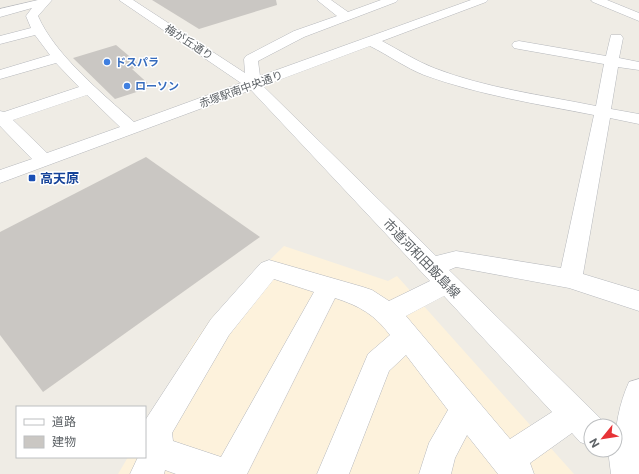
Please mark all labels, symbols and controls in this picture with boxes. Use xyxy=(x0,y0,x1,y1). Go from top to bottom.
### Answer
street label: 梅が丘通り xyxy=(163,22,215,62)
place label: ドスパラ xyxy=(115,56,159,68)
marker: ドスパラ xyxy=(102,57,112,67)
street label: 赤塚駅南中央通り xyxy=(198,68,284,110)
place label: ローソン xyxy=(135,80,179,92)
marker: ローソン xyxy=(122,81,132,91)
place label: 高天原 xyxy=(40,171,79,186)
marker: 高天原 xyxy=(27,173,37,183)
street label: 市道河和田飯島線 xyxy=(380,216,463,301)
legend xyxy=(16,406,146,458)
text: 道路 xyxy=(52,415,76,429)
north arrow xyxy=(583,418,623,458)
text: 建物 xyxy=(52,435,76,449)
text: N xyxy=(587,436,602,450)

